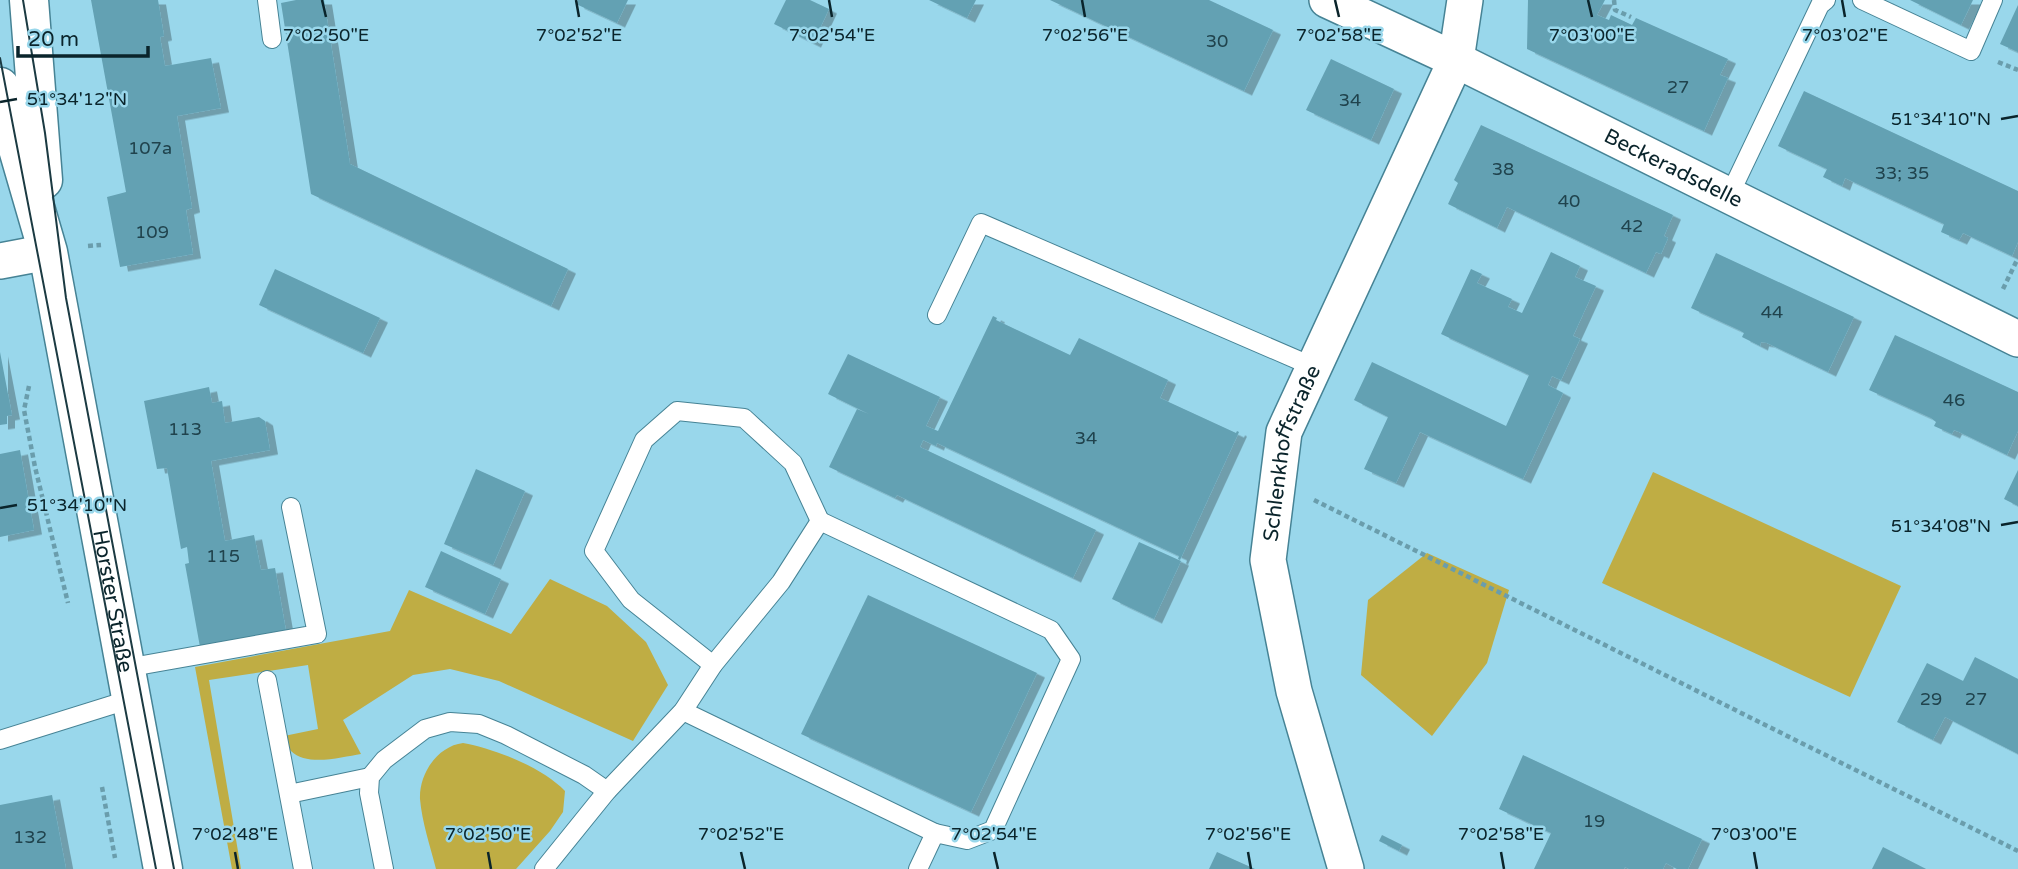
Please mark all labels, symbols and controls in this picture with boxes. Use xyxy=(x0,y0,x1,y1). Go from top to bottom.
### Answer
scale bar xyxy=(18,14,147,58)
text: 7°02'50"E xyxy=(283,24,369,46)
text: 7°02'52"E xyxy=(536,24,622,46)
text: 7°02'54"E xyxy=(789,24,875,46)
text: 7°02'56"E xyxy=(1042,24,1128,46)
text: 7°02'58"E xyxy=(1296,24,1382,46)
text: 7°03'00"E xyxy=(1549,24,1635,46)
text: 7°03'02"E xyxy=(1802,24,1888,46)
text: 20 m xyxy=(28,27,79,52)
house number: 30 xyxy=(1206,30,1228,52)
house number: 27 xyxy=(1667,76,1689,98)
text: 51°34'12"N xyxy=(27,88,127,110)
house number: 34 xyxy=(1339,89,1361,111)
text: 51°34'10"N xyxy=(1891,108,1991,130)
street label: Beckeradsdelle xyxy=(1600,124,1747,213)
house number: 107a xyxy=(128,137,172,159)
house number: 38 xyxy=(1492,158,1514,180)
house number: 33; 35 xyxy=(1875,162,1929,184)
house number: 40 xyxy=(1558,190,1580,212)
house number: 42 xyxy=(1621,215,1643,237)
house number: 109 xyxy=(135,221,169,243)
house number: 44 xyxy=(1761,301,1783,323)
street label: Schlenkhoffstraße xyxy=(1258,361,1326,543)
house number: 46 xyxy=(1943,389,1965,411)
house number: 113 xyxy=(168,418,202,440)
house number: 34 xyxy=(1075,427,1097,449)
text: 51°34'10"N xyxy=(27,494,127,516)
text: 51°34'08"N xyxy=(1891,515,1991,537)
street label: Horster Straße xyxy=(87,528,138,675)
house number: 115 xyxy=(206,545,240,567)
house number: 29 xyxy=(1920,688,1942,710)
house number: 27 xyxy=(1965,688,1987,710)
house number: 19 xyxy=(1583,810,1605,832)
text: 7°02'48"E xyxy=(192,823,278,845)
text: 7°02'50"E xyxy=(445,823,531,845)
text: 7°02'52"E xyxy=(698,823,784,845)
text: 7°02'54"E xyxy=(951,823,1037,845)
text: 7°02'56"E xyxy=(1205,823,1291,845)
text: 7°02'58"E xyxy=(1458,823,1544,845)
text: 7°03'00"E xyxy=(1711,823,1797,845)
house number: 132 xyxy=(13,826,47,848)

